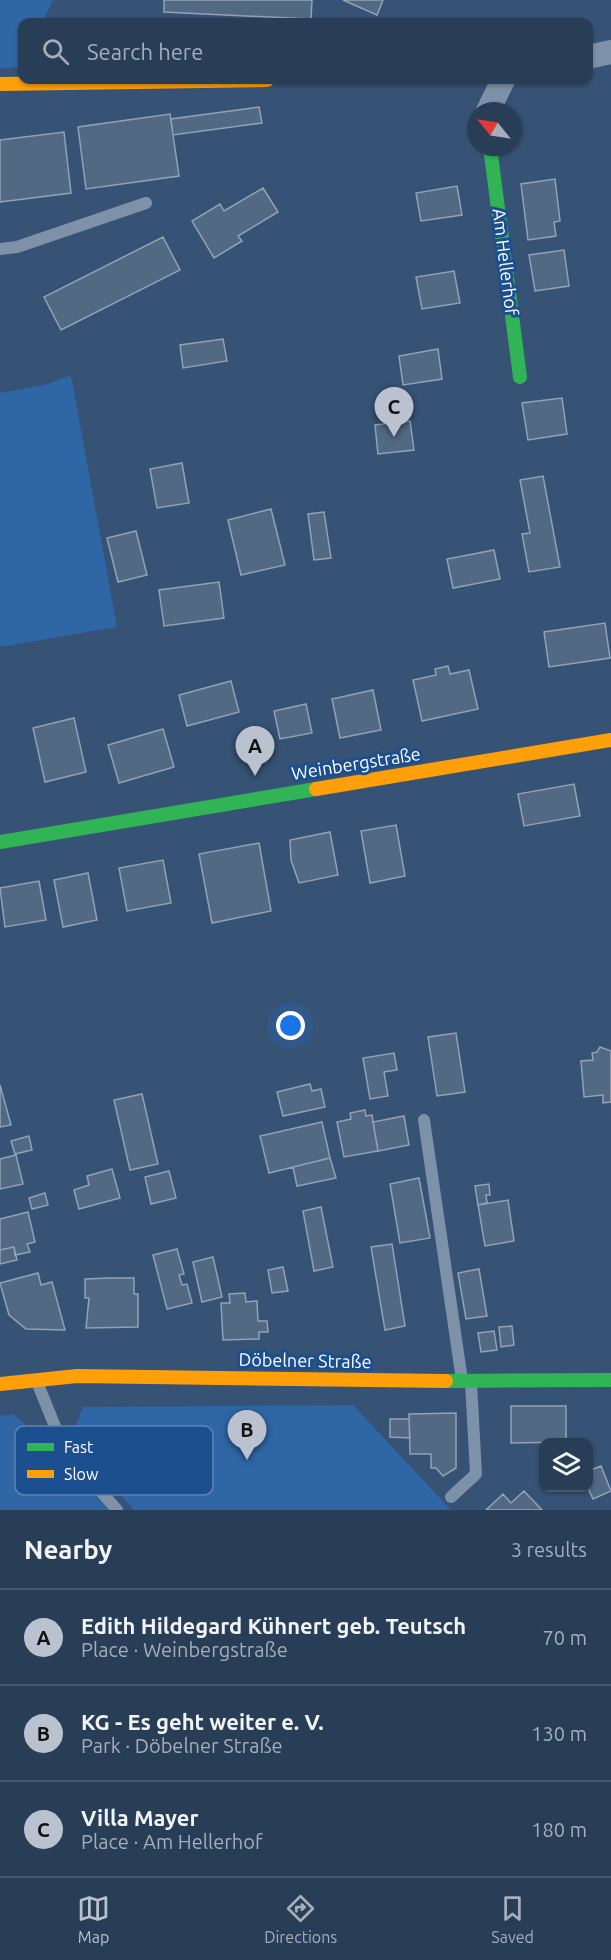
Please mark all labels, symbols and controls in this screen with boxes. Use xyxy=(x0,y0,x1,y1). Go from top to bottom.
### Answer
search box xyxy=(18,18,593,84)
icon: search xyxy=(39,35,72,68)
text: Search here xyxy=(87,39,203,64)
north arrow xyxy=(467,102,521,156)
street label: Am Hellerhof xyxy=(490,207,522,317)
pin: C xyxy=(374,388,414,437)
pin: A xyxy=(236,726,274,776)
street label: Weinbergstraße xyxy=(290,743,422,783)
your location xyxy=(276,1011,305,1040)
street label: Döbelner Straße xyxy=(238,1349,372,1371)
pin: B xyxy=(228,1410,266,1460)
legend xyxy=(15,1426,213,1495)
text: Fast xyxy=(64,1438,94,1456)
map controls xyxy=(539,1438,593,1492)
button: layers xyxy=(539,1438,593,1492)
text: Slow xyxy=(64,1465,99,1483)
text: Nearby xyxy=(24,1535,112,1564)
text: 3 results xyxy=(511,1538,587,1561)
text: Edith Hildegard Kühnert geb. Teutsch xyxy=(81,1613,466,1638)
text: A xyxy=(36,1626,51,1649)
text: 70 m xyxy=(543,1626,587,1649)
text: Place · Weinbergstraße xyxy=(81,1638,288,1661)
text: KG - Es geht weiter e. V. xyxy=(81,1709,324,1734)
text: B xyxy=(37,1722,50,1745)
text: 130 m xyxy=(531,1722,587,1745)
text: Park · Döbelner Straße xyxy=(81,1734,283,1757)
text: Villa Mayer xyxy=(81,1805,198,1830)
text: C xyxy=(37,1818,50,1841)
text: 180 m xyxy=(531,1818,587,1841)
text: Place · Am Hellerhof xyxy=(81,1830,263,1853)
tab: Map xyxy=(77,1892,110,1946)
tab: Directions xyxy=(264,1892,337,1946)
tab: Saved xyxy=(491,1892,534,1946)

